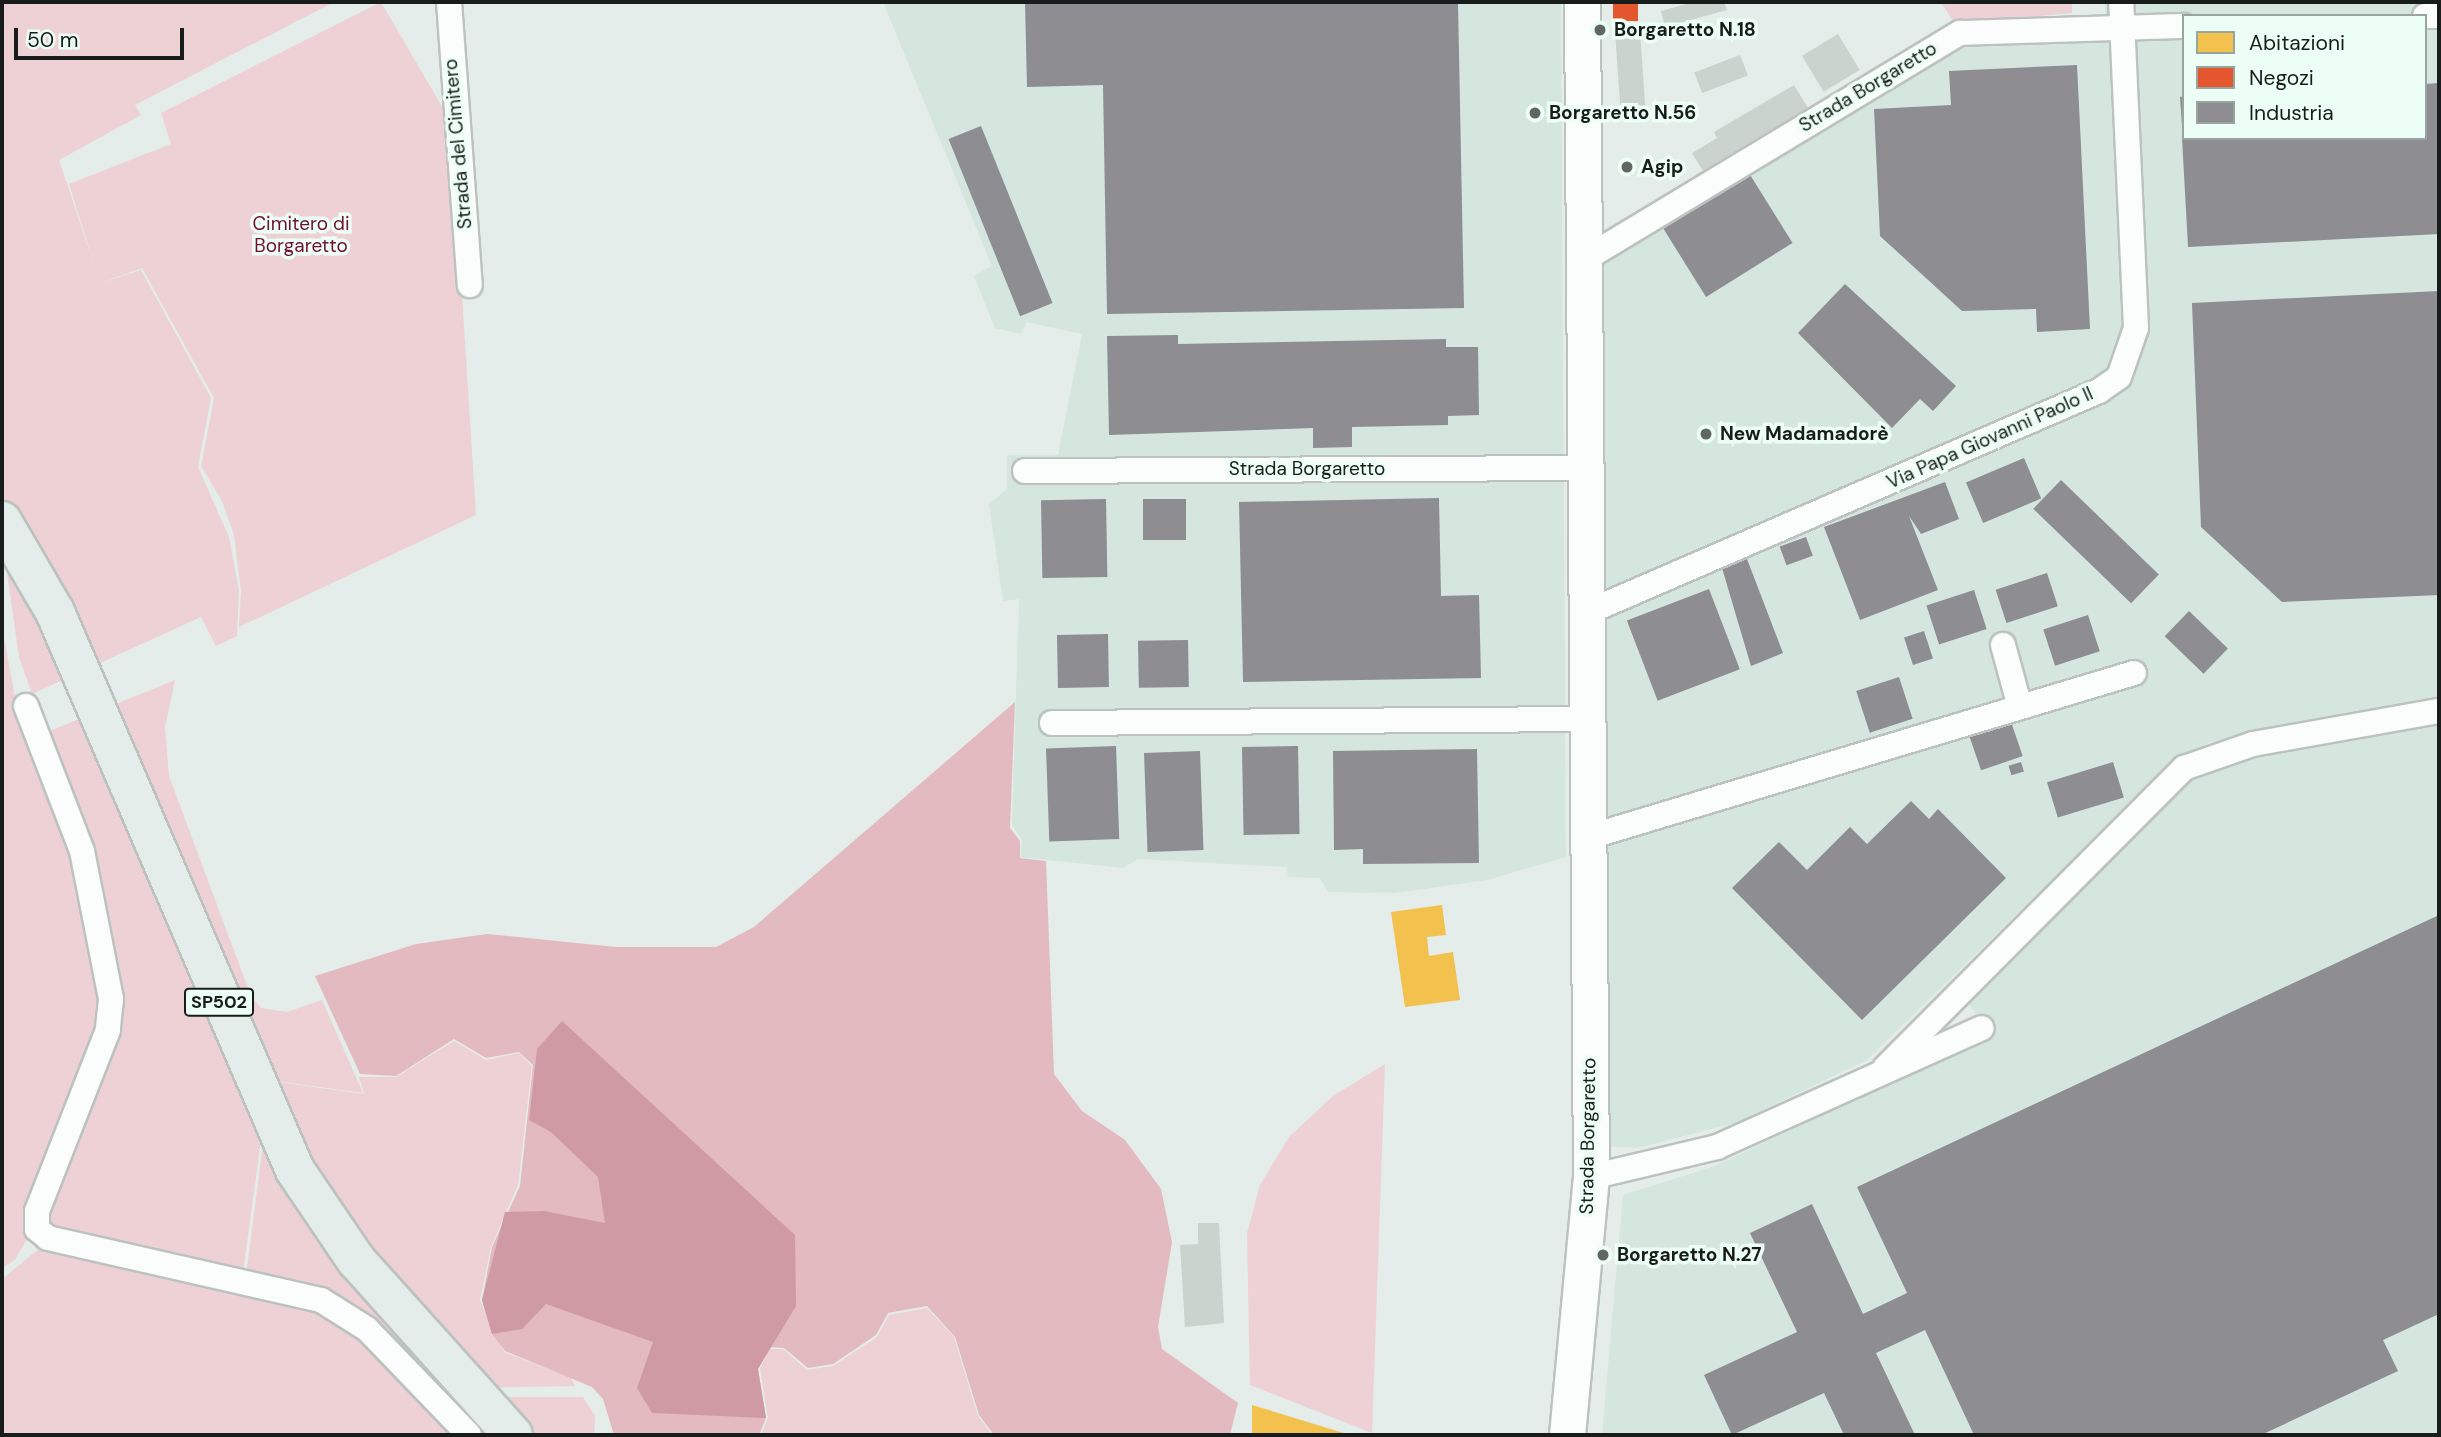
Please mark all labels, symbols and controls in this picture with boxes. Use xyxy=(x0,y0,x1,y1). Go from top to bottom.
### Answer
scale bar xyxy=(18,14,187,58)
legend xyxy=(2182,14,2427,140)
place label: Borgaretto N.18 xyxy=(1614,19,1756,41)
marker: Borgaretto N.18 xyxy=(1592,22,1608,38)
text: 50 m xyxy=(27,26,78,54)
text: Abitazioni xyxy=(2249,29,2345,57)
street label: Strada Borgaretto xyxy=(1795,37,1941,137)
street label: Strada del Cimitero xyxy=(439,58,477,230)
text: Negozi xyxy=(2249,64,2314,92)
text: Industria xyxy=(2249,99,2334,127)
place label: Borgaretto N.56 xyxy=(1549,102,1696,124)
marker: Borgaretto N.56 xyxy=(1527,105,1543,121)
place label: Agip xyxy=(1641,156,1683,178)
marker: Agip xyxy=(1619,159,1635,175)
park label: Cimitero di Borgaretto xyxy=(252,213,350,257)
street label: Via Papa Giovanni Paolo II xyxy=(1883,382,2097,494)
place label: New Madamadorè xyxy=(1720,423,1889,445)
marker: New Madamadorè xyxy=(1698,426,1714,442)
street label: Strada Borgaretto xyxy=(1229,458,1385,480)
road number: SP502 xyxy=(184,987,254,1016)
street label: Strada Borgaretto xyxy=(1575,1057,1601,1215)
place label: Borgaretto N.27 xyxy=(1617,1244,1762,1266)
marker: Borgaretto N.27 xyxy=(1595,1247,1611,1263)

